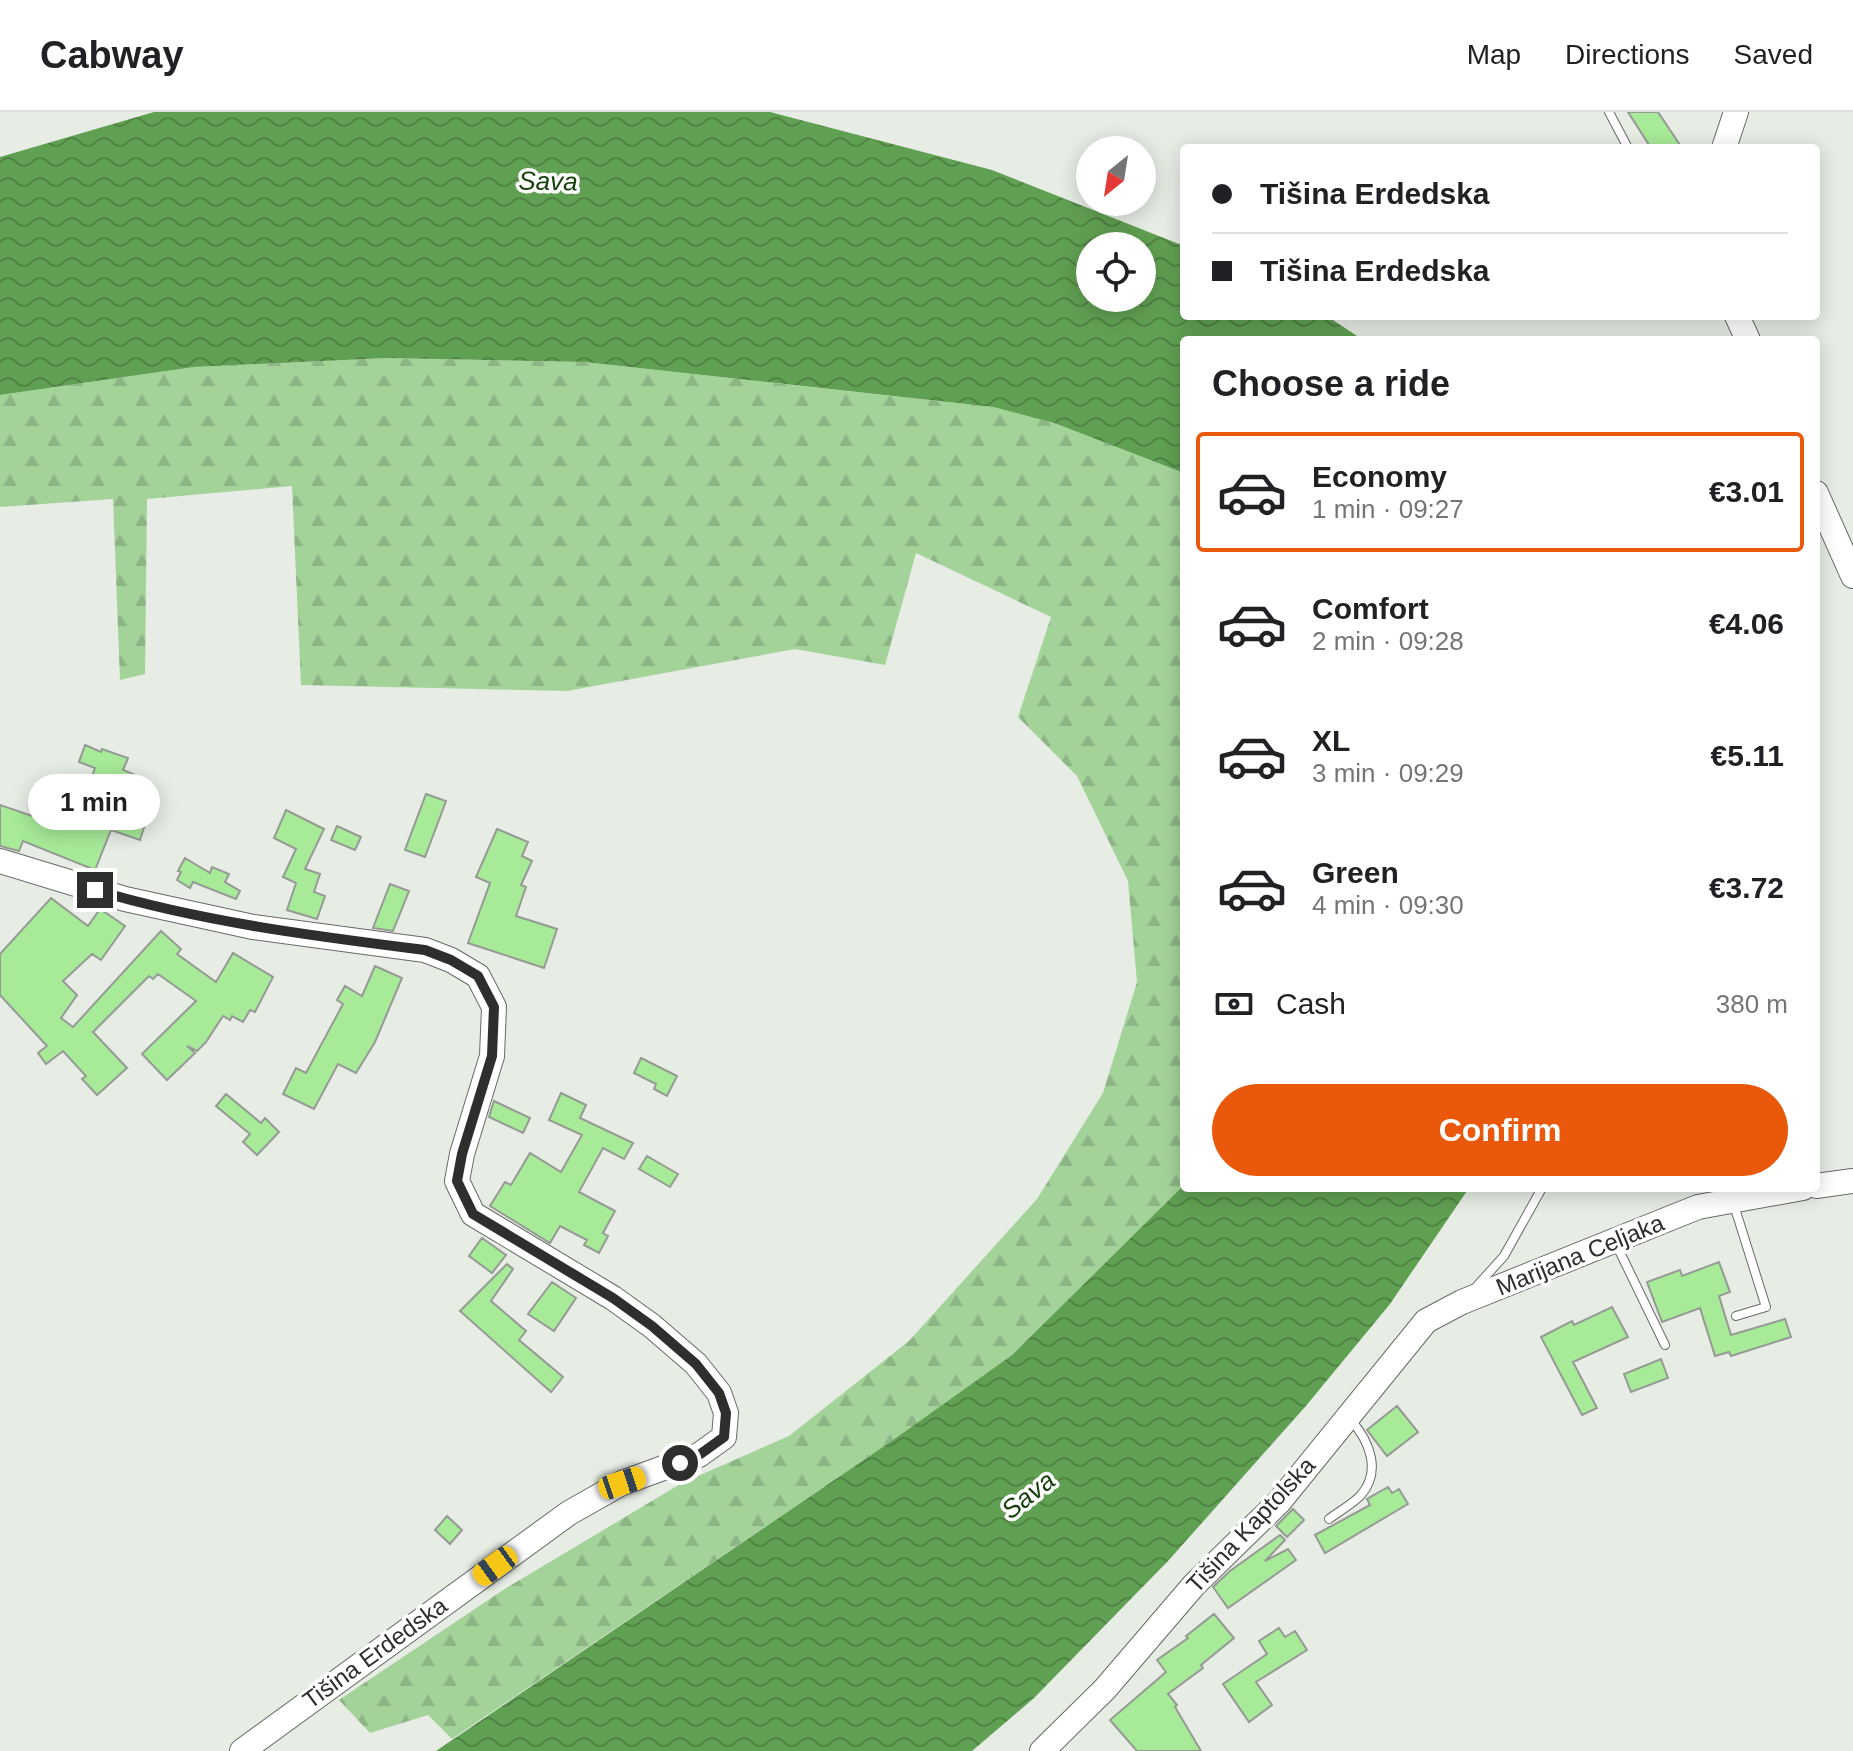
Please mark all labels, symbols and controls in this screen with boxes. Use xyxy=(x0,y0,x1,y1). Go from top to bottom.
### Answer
text: Cabway xyxy=(40,34,184,76)
text: Map xyxy=(1467,39,1521,70)
text: Directions xyxy=(1565,39,1690,70)
text: Saved xyxy=(1734,39,1813,70)
north arrow xyxy=(1076,136,1156,216)
map controls xyxy=(1076,136,1156,312)
water label: Sava xyxy=(518,165,578,197)
text: Tišina Erdedska xyxy=(1260,177,1490,210)
button: locate xyxy=(1076,232,1156,312)
text: Tišina Erdedska xyxy=(1260,254,1490,287)
text: Choose a ride xyxy=(1212,363,1450,404)
icon: car xyxy=(1216,456,1288,528)
text: Economy xyxy=(1312,460,1447,493)
text: €3.01 xyxy=(1709,475,1784,508)
text: 1 min · 09:27 xyxy=(1312,494,1464,524)
icon: car xyxy=(1216,588,1288,660)
text: Comfort xyxy=(1312,592,1429,625)
text: €4.06 xyxy=(1709,607,1784,640)
text: 2 min · 09:28 xyxy=(1312,626,1464,656)
icon: car xyxy=(1216,720,1288,792)
text: XL xyxy=(1312,724,1350,757)
text: €5.11 xyxy=(1711,739,1784,772)
text: 3 min · 09:29 xyxy=(1312,758,1464,788)
callout: 1 min xyxy=(29,774,161,830)
text: 1 min xyxy=(60,787,128,817)
icon: car xyxy=(1216,852,1288,924)
text: Green xyxy=(1312,856,1399,889)
text: €3.72 xyxy=(1709,871,1784,904)
route end xyxy=(77,872,113,908)
text: 4 min · 09:30 xyxy=(1312,890,1464,920)
icon: cash xyxy=(1212,982,1256,1026)
text: Cash xyxy=(1276,987,1346,1020)
text: 380 m xyxy=(1716,989,1788,1019)
button: Confirm xyxy=(1212,1084,1788,1176)
street label: Marijana Celjaka xyxy=(1492,1208,1668,1301)
route start xyxy=(662,1445,698,1481)
street label: Tišina Kaptolska xyxy=(1181,1451,1321,1598)
car xyxy=(595,1464,649,1502)
water label: Sava xyxy=(995,1465,1061,1525)
car xyxy=(469,1542,521,1590)
street label: Tišina Erdedska xyxy=(298,1591,452,1714)

